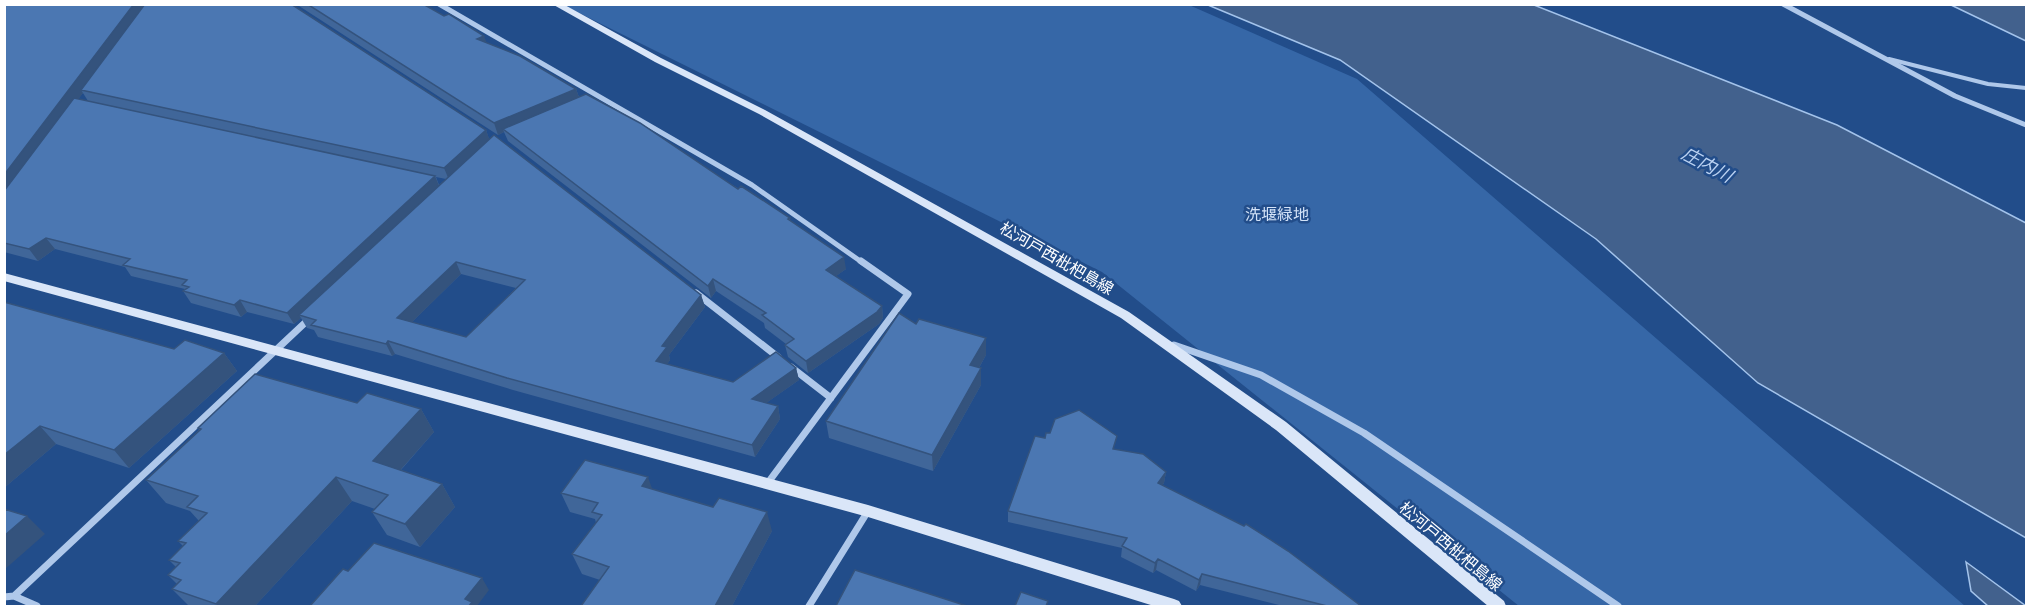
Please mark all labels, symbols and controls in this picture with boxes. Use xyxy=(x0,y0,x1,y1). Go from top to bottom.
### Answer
water label: 庄内川 xyxy=(1678,142,1738,188)
park label: 洗堰緑地 xyxy=(1245,204,1309,224)
street label: 松河戸西枇杷島線 xyxy=(997,217,1117,299)
street label: 松河戸西枇杷島線 xyxy=(1396,497,1506,595)

